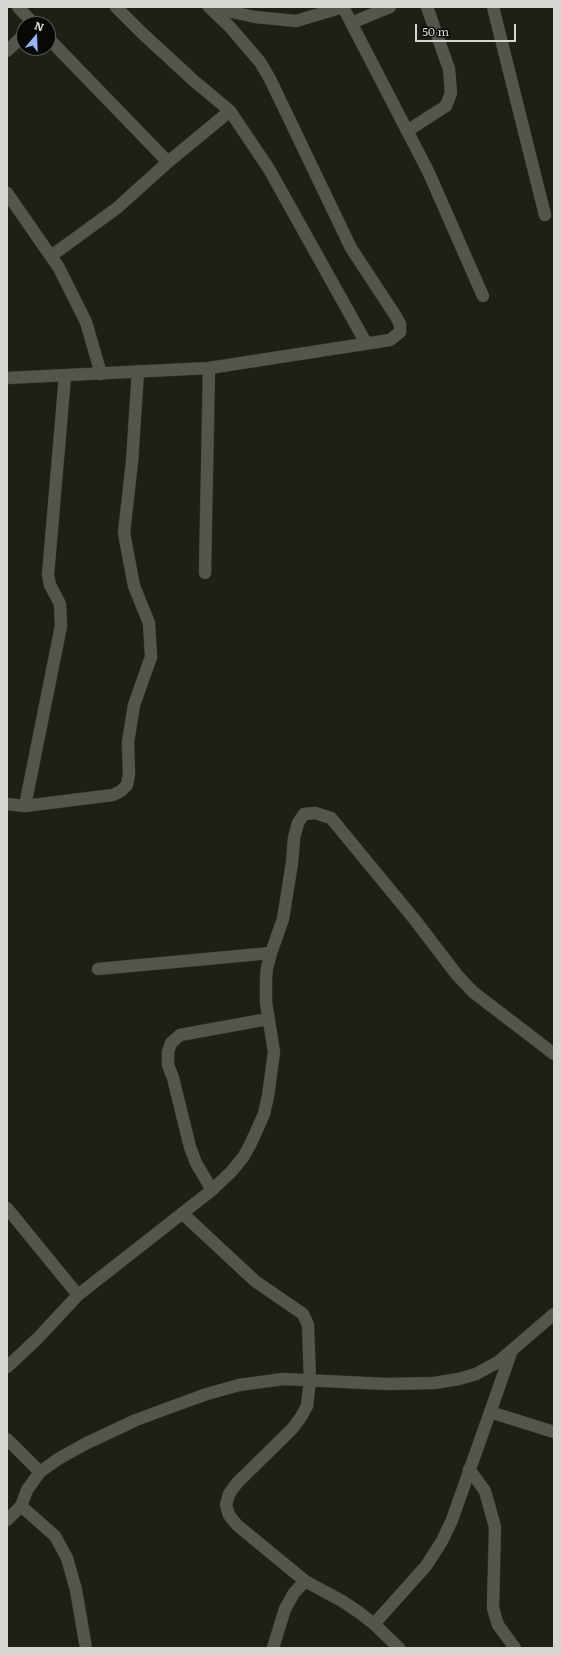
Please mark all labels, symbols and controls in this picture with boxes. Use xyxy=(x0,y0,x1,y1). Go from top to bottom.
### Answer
north arrow xyxy=(16,16,56,56)
scale bar xyxy=(417,16,518,42)
text: N xyxy=(33,17,47,35)
text: 50 m xyxy=(422,22,449,40)

